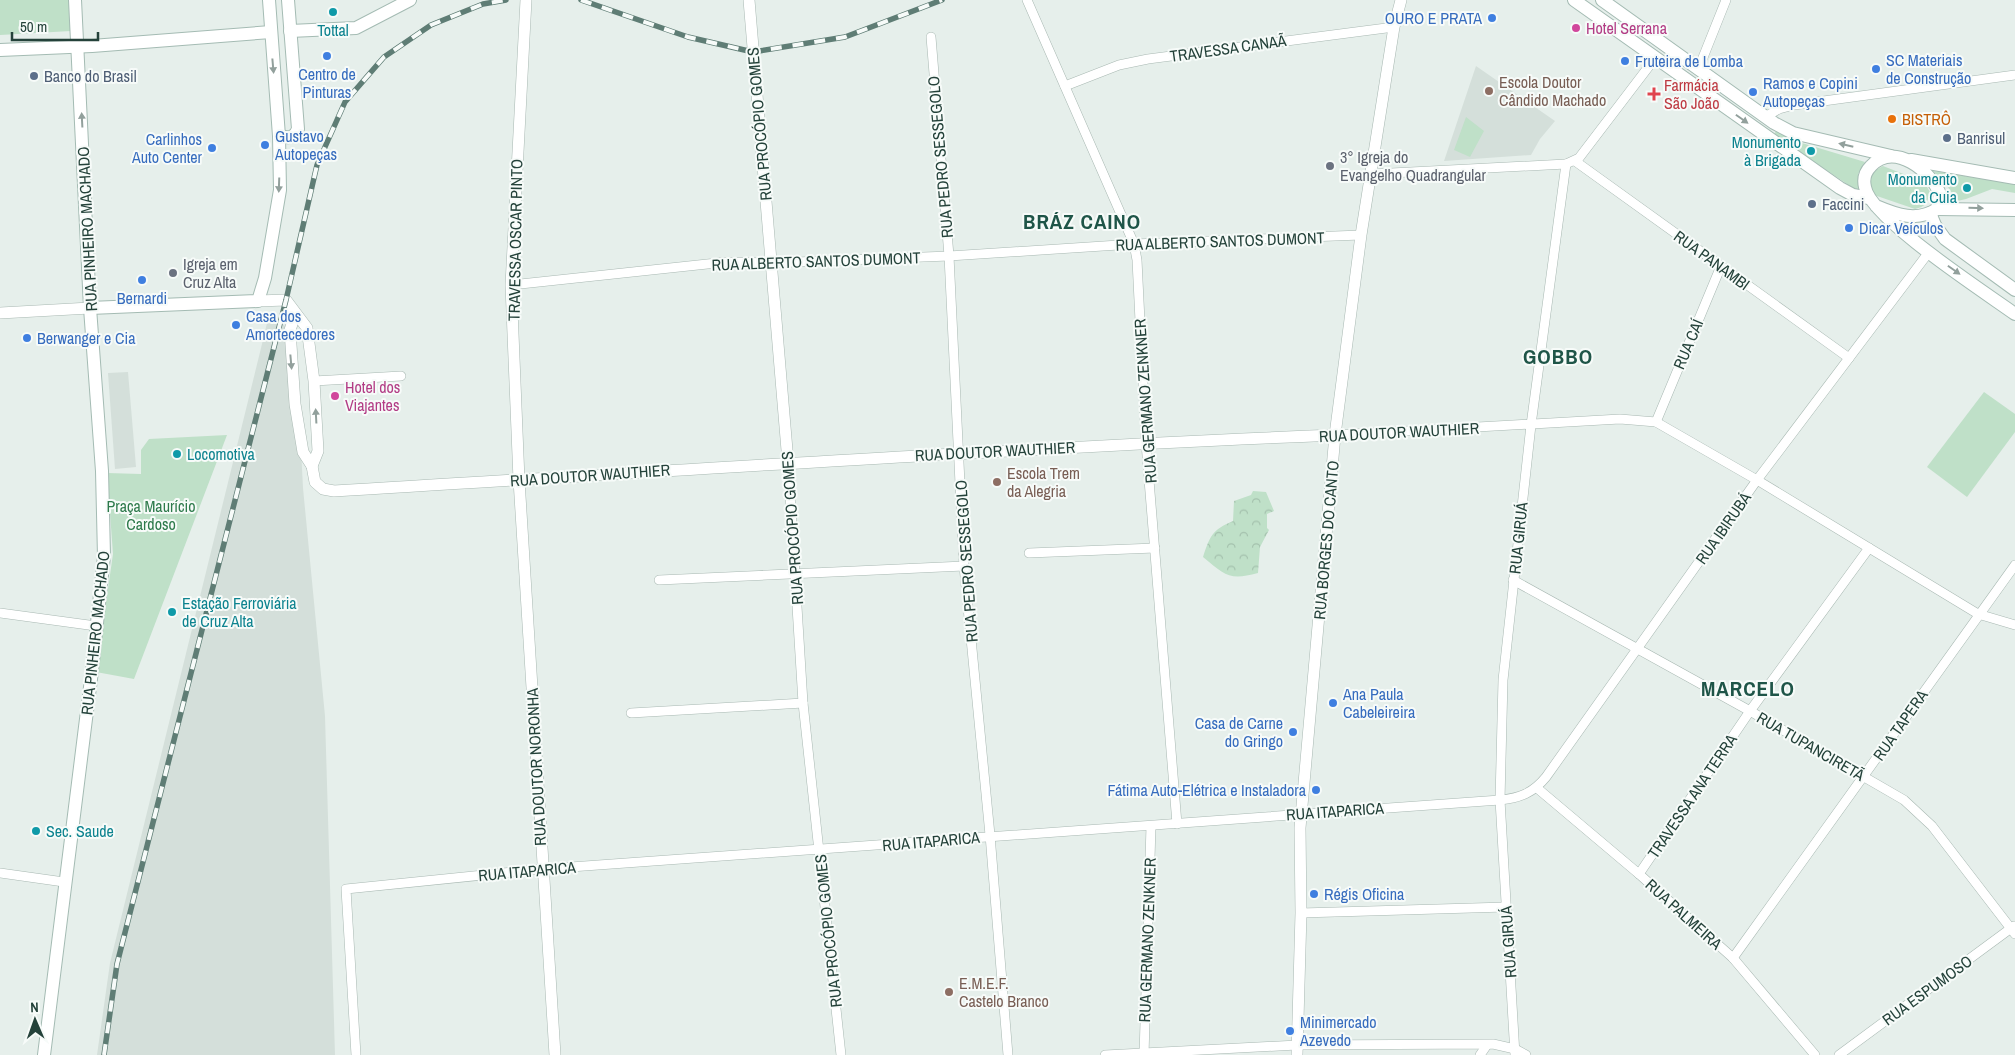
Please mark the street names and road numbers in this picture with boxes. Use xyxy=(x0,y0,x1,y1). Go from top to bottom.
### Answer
street label: TRAVESSA CANAÃ xyxy=(1168,29,1288,67)
street label: RUA PROCÓPIO GOMES xyxy=(741,46,777,202)
street label: RUA PEDRO SESSEGOLO xyxy=(922,75,958,239)
street label: RUA PINHEIRO MACHADO xyxy=(72,146,102,312)
street label: TRAVESSA OSCAR PINTO xyxy=(503,159,527,321)
street label: RUA PANAMBI xyxy=(1670,225,1754,295)
street label: RUA ALBERTO SANTOS DUMONT xyxy=(1115,226,1325,256)
street label: RUA ALBERTO SANTOS DUMONT xyxy=(711,246,921,276)
street label: RUA CAÍ xyxy=(1668,315,1709,372)
street label: RUA GERMANO ZENKNER xyxy=(1128,318,1162,484)
street label: RUA DOUTOR WAUTHIER xyxy=(1318,417,1480,447)
street label: RUA DOUTOR WAUTHIER xyxy=(914,436,1076,466)
street label: RUA PROCÓPIO GOMES xyxy=(776,450,808,606)
street label: RUA DOUTOR WAUTHIER xyxy=(509,458,671,492)
street label: RUA BORGES DO CANTO xyxy=(1308,460,1344,620)
street label: RUA PEDRO SESSEGOLO xyxy=(949,479,983,643)
street label: RUA IBIRUBÁ xyxy=(1690,487,1756,568)
street label: RUA GIRUÁ xyxy=(1503,501,1533,575)
street label: RUA PINHEIRO MACHADO xyxy=(75,550,115,716)
street label: RUA TAPERA xyxy=(1867,685,1933,765)
street label: RUA DOUTOR NORONHA xyxy=(521,687,551,846)
street label: RUA TUPANCIRETÃ xyxy=(1753,706,1869,786)
street label: TRAVESSA ANA TERRA xyxy=(1642,729,1742,862)
street label: RUA ITAPARICA xyxy=(1285,797,1385,825)
street label: RUA ITAPARICA xyxy=(881,826,981,856)
street label: RUA PROCÓPIO GOMES xyxy=(809,853,847,1009)
street label: RUA ITAPARICA xyxy=(477,856,577,886)
street label: RUA GERMANO ZENKNER xyxy=(1133,857,1161,1023)
street label: RUA PALMEIRA xyxy=(1641,874,1727,954)
street label: RUA GIRUÁ xyxy=(1494,905,1521,979)
street label: RUA ESPUMOSO xyxy=(1877,950,1977,1030)

